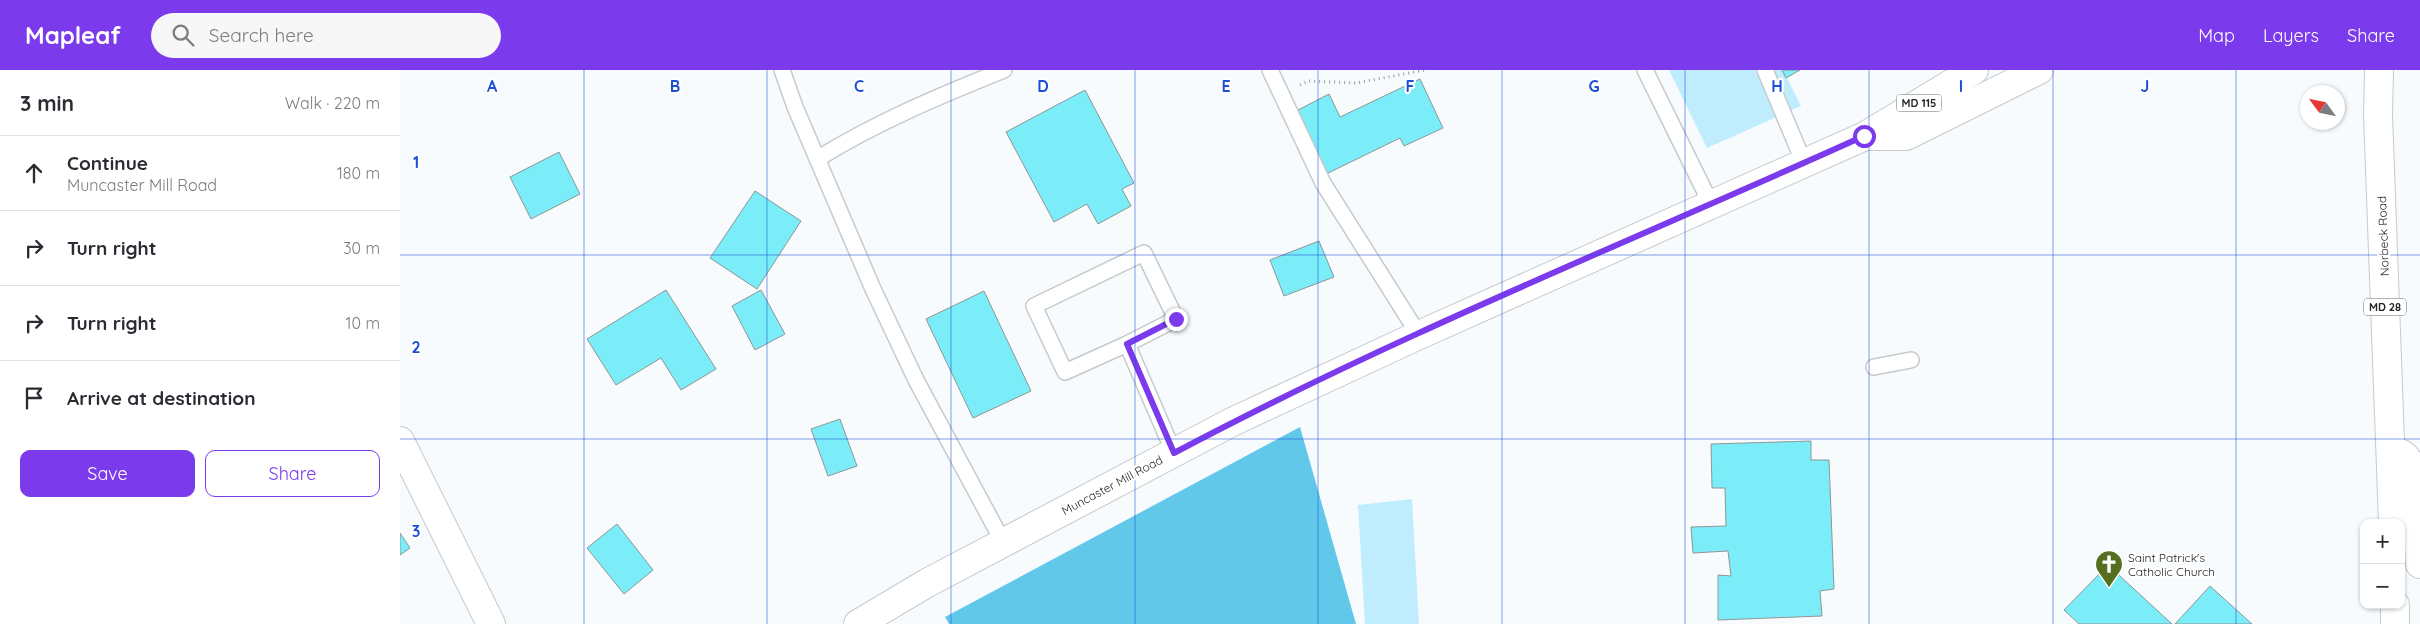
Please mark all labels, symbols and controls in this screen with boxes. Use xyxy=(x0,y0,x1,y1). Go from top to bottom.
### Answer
search box xyxy=(151,13,501,58)
text: Mapleaf xyxy=(25,20,121,50)
icon: search xyxy=(169,21,197,49)
text: Search here xyxy=(209,23,314,47)
text: Map xyxy=(2198,24,2235,47)
text: Layers xyxy=(2263,24,2319,47)
text: Share xyxy=(2347,24,2395,47)
text: A xyxy=(487,76,498,96)
text: B xyxy=(670,76,680,96)
text: C xyxy=(854,76,864,96)
text: D xyxy=(1037,76,1049,96)
text: E xyxy=(1221,76,1231,96)
text: F xyxy=(1406,76,1415,96)
text: G xyxy=(1588,76,1600,96)
text: H xyxy=(1771,76,1783,96)
text: I xyxy=(1959,76,1963,96)
text: J xyxy=(2141,76,2149,96)
north arrow xyxy=(2300,85,2345,130)
text: 3 min xyxy=(20,90,74,116)
text: Walk · 220 m xyxy=(285,93,380,113)
road number: MD 115 xyxy=(1896,94,1942,112)
route start xyxy=(1853,125,1876,148)
text: Continue xyxy=(67,151,148,175)
text: 1 xyxy=(413,152,419,172)
icon: ahead xyxy=(20,159,48,187)
text: 180 m xyxy=(337,163,380,183)
text: Muncaster Mill Road xyxy=(67,175,217,195)
street label: Norbeck Road xyxy=(2374,196,2392,276)
icon: right xyxy=(20,234,48,262)
text: Turn right xyxy=(67,236,156,260)
text: 30 m xyxy=(343,238,380,258)
road number: MD 28 xyxy=(2364,298,2406,316)
route end xyxy=(1165,308,1188,331)
icon: right xyxy=(20,309,48,337)
text: Turn right xyxy=(67,311,156,335)
text: 10 m xyxy=(346,313,380,333)
text: 2 xyxy=(411,337,421,357)
icon: arrive xyxy=(20,384,48,412)
text: Arrive at destination xyxy=(67,386,256,410)
button: Save xyxy=(20,450,195,497)
button: Share xyxy=(205,450,380,497)
street label: Muncaster Mill Road xyxy=(1059,452,1165,518)
map controls xyxy=(2360,519,2405,609)
button: + xyxy=(2360,519,2405,564)
text: 3 xyxy=(412,521,420,541)
church icon: Saint Patrick's Catholic Church xyxy=(2094,549,2124,588)
place label: Saint Patrick's Catholic Church xyxy=(2128,550,2215,579)
button: − xyxy=(2360,564,2405,609)

